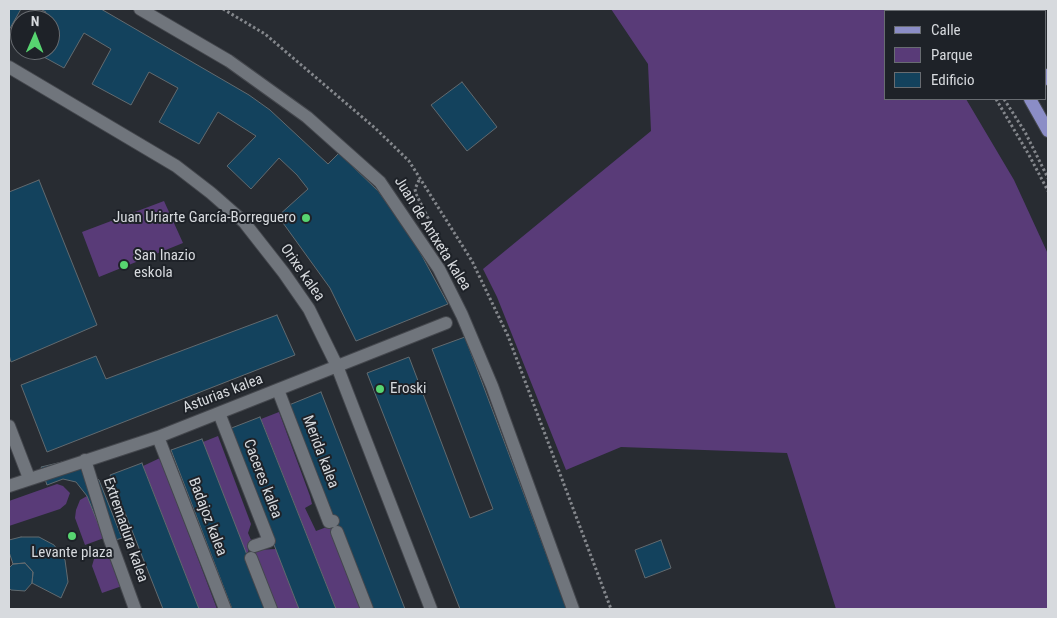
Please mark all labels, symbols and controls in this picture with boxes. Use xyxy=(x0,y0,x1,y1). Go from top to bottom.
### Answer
north arrow xyxy=(10,10,60,60)
legend xyxy=(884,10,1047,100)
text: N xyxy=(31,13,40,29)
text: Calle xyxy=(931,21,961,39)
text: Parque xyxy=(931,46,973,64)
text: Edificio xyxy=(931,71,974,89)
street label: Juan de Antxeta kalea xyxy=(390,174,474,294)
place label: Juan Uriarte García-Borreguero xyxy=(113,209,296,227)
marker: Juan Uriarte García-Borreguero xyxy=(300,212,312,224)
street label: Orixe kalea xyxy=(276,241,328,305)
place label: San Inazio eskola xyxy=(134,247,195,282)
marker: San Inazio eskola xyxy=(118,259,130,271)
street label: Asturias kalea xyxy=(180,370,266,418)
place label: Eroski xyxy=(390,380,426,398)
marker: Eroski xyxy=(374,383,386,395)
street label: Merida kalea xyxy=(298,413,342,491)
street label: Caceres kalea xyxy=(239,437,285,521)
street label: Extremadura kalea xyxy=(99,475,151,585)
street label: Badajoz kalea xyxy=(184,475,230,559)
marker: Levante plaza xyxy=(66,530,78,542)
place label: Levante plaza xyxy=(31,544,113,562)

